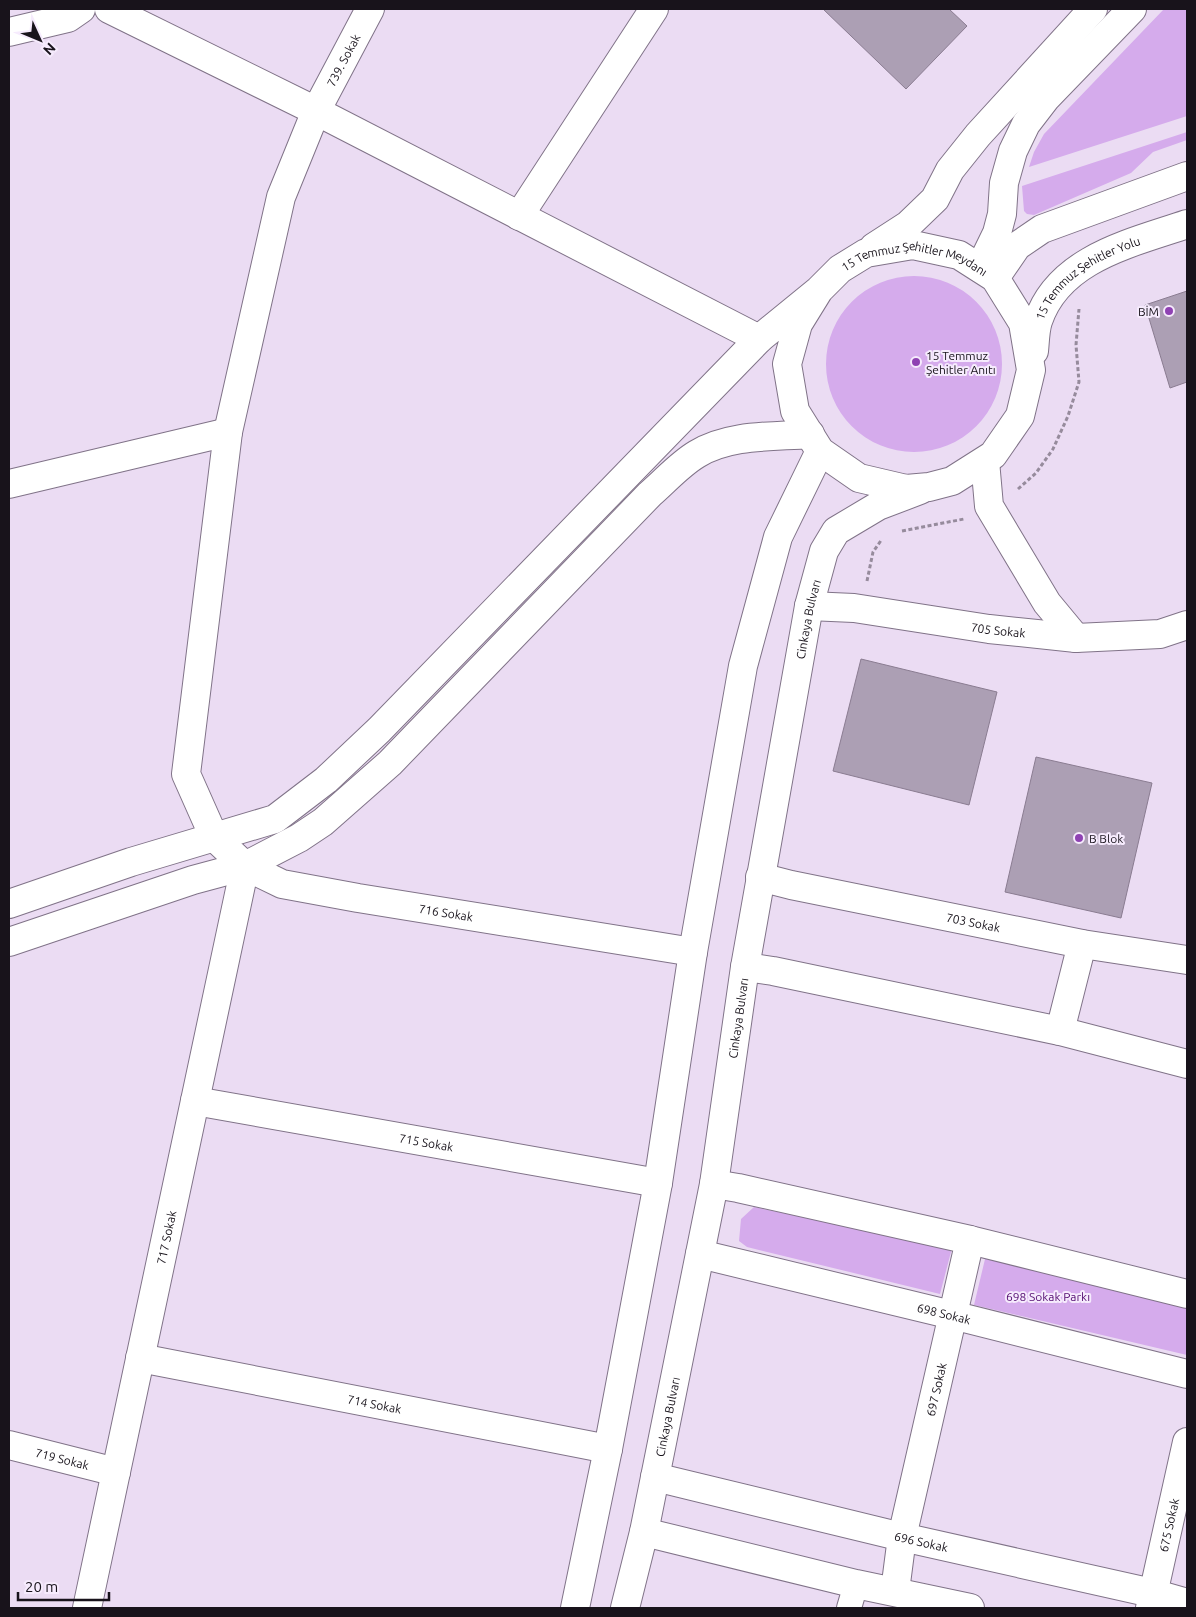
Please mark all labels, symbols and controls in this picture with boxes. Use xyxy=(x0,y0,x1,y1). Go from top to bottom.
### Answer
north arrow xyxy=(15,15,65,65)
street label: 739. Sokak xyxy=(324,31,362,88)
text: N xyxy=(40,40,59,58)
street label: 15 Temmuz Şehitler Yolu xyxy=(1033,234,1142,321)
text: 15 Temmuz Şehitler Meydanı xyxy=(839,238,990,278)
street label: 15 Temmuz Şehitler Meydanı xyxy=(837,264,993,284)
place label: BİM xyxy=(1138,305,1159,318)
marker: BİM xyxy=(1163,305,1175,317)
place label: 15 Temmuz Şehitler Anıtı xyxy=(926,349,996,376)
marker: 15 Temmuz Şehitler Anıtı xyxy=(910,356,922,368)
street label: Cinkaya Bulvarı xyxy=(793,578,822,660)
street label: 705 Sokak xyxy=(970,620,1026,639)
marker: B Blok xyxy=(1073,832,1085,844)
place label: B Blok xyxy=(1089,832,1123,845)
street label: 716 Sokak xyxy=(418,901,474,923)
street label: 703 Sokak xyxy=(945,910,1001,934)
street label: Cinkaya Bulvarı xyxy=(726,977,750,1059)
street label: 715 Sokak xyxy=(398,1131,454,1153)
street label: 717 Sokak xyxy=(154,1209,178,1265)
park label: 698 Sokak Parkı xyxy=(1006,1290,1090,1303)
street label: 698 Sokak xyxy=(916,1300,972,1326)
street label: 697 Sokak xyxy=(923,1361,948,1417)
street label: Cinkaya Bulvarı xyxy=(653,1376,682,1458)
street label: 714 Sokak xyxy=(347,1392,403,1415)
street label: 719 Sokak xyxy=(34,1445,90,1471)
street label: 675 Sokak xyxy=(1156,1497,1181,1553)
street label: 696 Sokak xyxy=(893,1529,949,1554)
scale bar xyxy=(18,1570,109,1602)
text: 20 m xyxy=(25,1578,58,1595)

